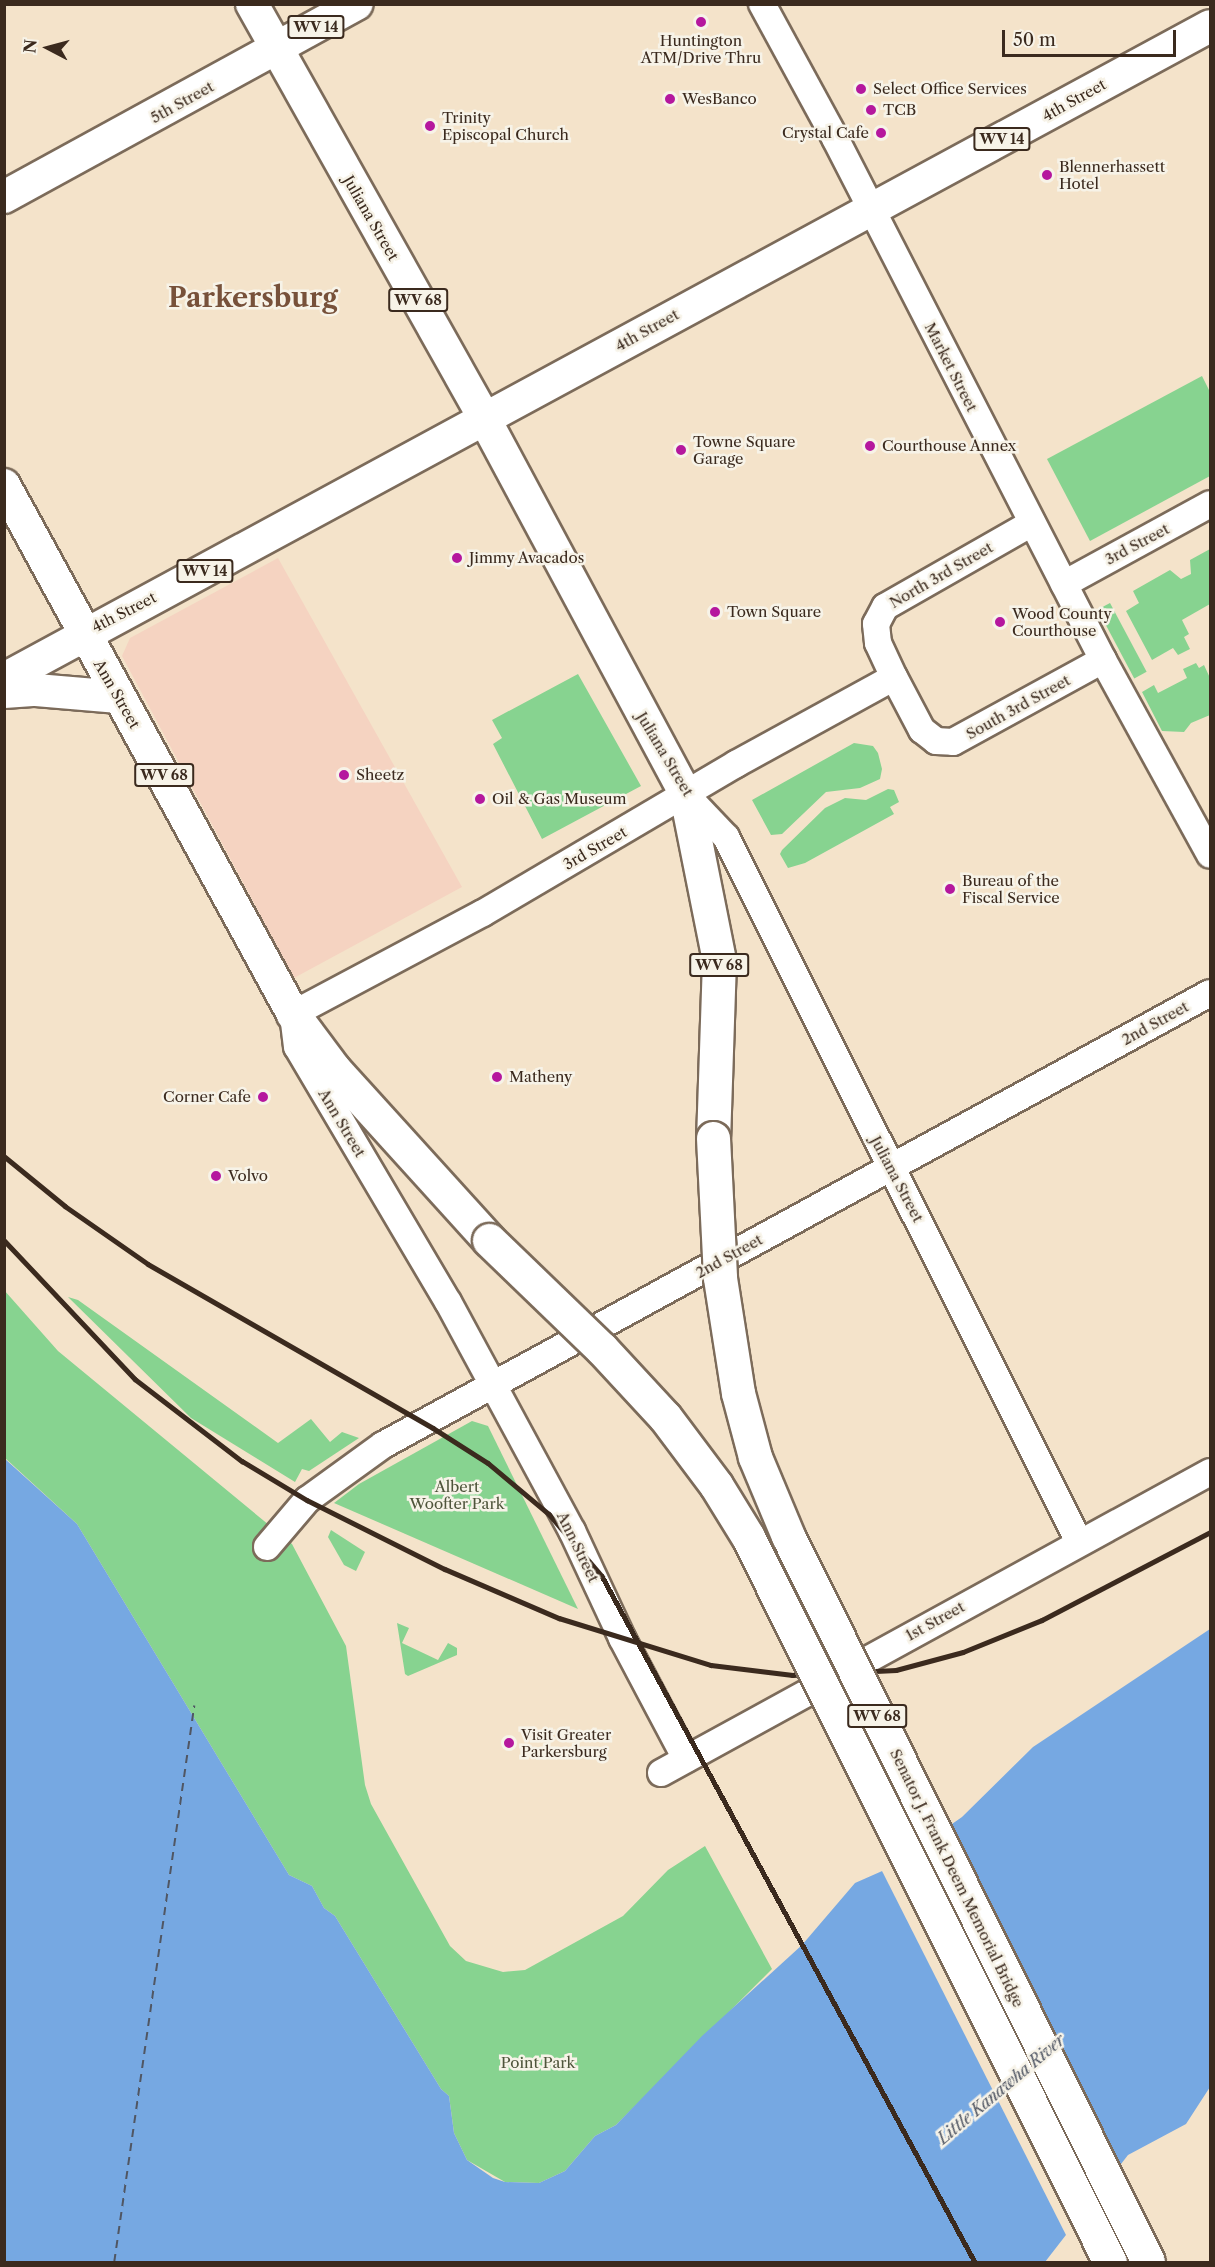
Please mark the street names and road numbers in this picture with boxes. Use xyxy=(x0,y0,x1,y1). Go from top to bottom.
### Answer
road number: WV 14 xyxy=(286,16,346,38)
street label: 4th Street xyxy=(1039,75,1109,125)
street label: 5th Street xyxy=(147,77,217,127)
road number: WV 14 xyxy=(972,128,1032,150)
street label: Juliana Street xyxy=(339,172,403,264)
road number: WV 68 xyxy=(386,289,450,311)
street label: 4th Street xyxy=(612,305,682,355)
street label: Market Street xyxy=(921,319,981,415)
street label: 3rd Street xyxy=(1102,520,1172,568)
street label: North 3rd Street xyxy=(886,538,996,612)
road number: WV 14 xyxy=(175,560,235,582)
street label: 4th Street xyxy=(89,588,159,636)
street label: Ann Street xyxy=(90,656,144,732)
street label: South 3rd Street xyxy=(963,671,1073,743)
street label: Juliana Street xyxy=(633,709,697,799)
road number: WV 68 xyxy=(132,764,195,786)
street label: 3rd Street xyxy=(560,823,630,873)
road number: WV 68 xyxy=(688,954,750,976)
street label: 2nd Street xyxy=(1118,997,1192,1049)
street label: Ann Street xyxy=(315,1086,369,1160)
street label: Juliana Street xyxy=(867,1133,927,1225)
street label: 2nd Street xyxy=(692,1230,766,1282)
street label: Ann Street xyxy=(553,1509,603,1585)
street label: 1st Street xyxy=(902,1597,968,1645)
road number: WV 68 xyxy=(846,1705,908,1727)
street label: Senator J. Frank Deem Memorial Bridge xyxy=(886,1746,1028,2010)

